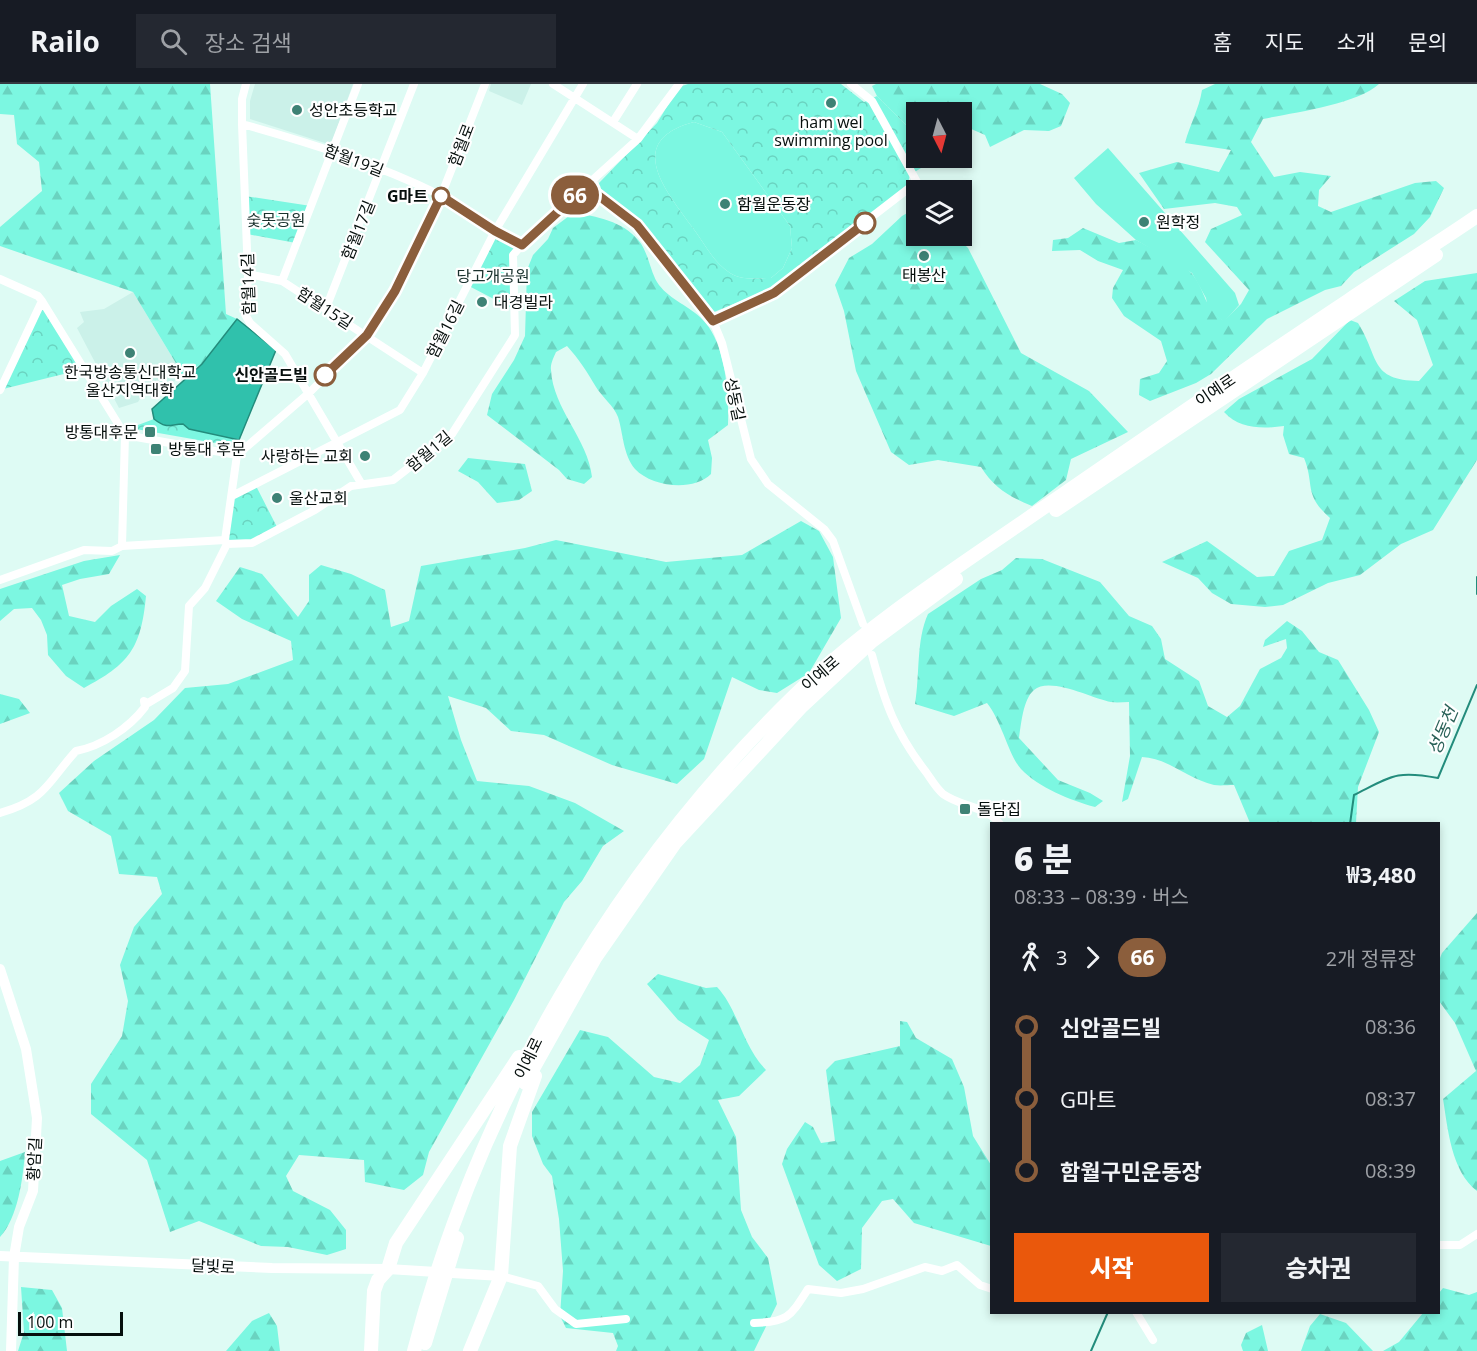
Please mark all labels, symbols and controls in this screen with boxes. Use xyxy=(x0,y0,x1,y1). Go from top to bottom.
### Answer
search box xyxy=(136,14,556,68)
text: Railo xyxy=(30,22,100,60)
icon: search xyxy=(157,25,190,58)
text: 장소 검색 xyxy=(205,27,292,57)
text: 홈 xyxy=(1213,28,1232,56)
text: 지도 xyxy=(1265,28,1304,56)
text: 소개 xyxy=(1337,28,1375,56)
text: 문의 xyxy=(1408,28,1447,56)
marker: ham wel swimming pool xyxy=(824,96,838,110)
place label: 성안초등학교 xyxy=(309,99,397,121)
north arrow xyxy=(906,102,972,168)
map controls xyxy=(906,102,972,246)
marker: 성안초등학교 xyxy=(290,103,304,117)
place label: ham wel swimming pool xyxy=(774,111,888,151)
street label: 함월로 xyxy=(443,120,479,170)
street label: 함월19길 xyxy=(321,139,387,181)
line badge: 66 xyxy=(548,176,602,214)
button: layers xyxy=(906,180,972,246)
text: 66 xyxy=(563,181,587,209)
place label: G마트 xyxy=(387,185,428,207)
marker: G마트 xyxy=(432,187,450,205)
place label: 함월운동장 xyxy=(737,193,811,215)
street label: 함월17길 xyxy=(336,197,380,263)
marker: 함월운동장 xyxy=(718,197,732,211)
park label: 숯못공원 xyxy=(247,209,305,231)
place label: 원학정 xyxy=(1156,211,1200,233)
unlabelled marker xyxy=(854,212,876,234)
marker: 원학정 xyxy=(1137,215,1151,229)
marker: 태봉산 xyxy=(917,249,931,263)
street label: 함월14길 xyxy=(236,252,260,316)
place label: 태봉산 xyxy=(902,264,946,286)
park label: 당고개공원 xyxy=(456,265,530,287)
street label: 함월15길 xyxy=(293,282,357,334)
place label: 대경빌라 xyxy=(494,291,553,313)
marker: 대경빌라 xyxy=(475,295,489,309)
street label: 함월16길 xyxy=(421,296,469,362)
marker: 한국방송통신대학교 울산지역대학 xyxy=(123,346,137,360)
place label: 한국방송통신대학교 울산지역대학 xyxy=(64,361,196,401)
place label: 신안골드빌 xyxy=(234,364,308,386)
marker: 신안골드빌 xyxy=(314,364,336,386)
street label: 이예로 xyxy=(1191,368,1240,411)
street label: 성동길 xyxy=(720,375,750,423)
place label: 방통대후문 xyxy=(64,421,138,443)
marker: 방통대후문 xyxy=(143,425,157,439)
street label: 함월1길 xyxy=(402,425,456,477)
place label: 방통대 후문 xyxy=(168,438,246,460)
marker: 방통대 후문 xyxy=(149,442,163,456)
place label: 사랑하는 교회 xyxy=(261,445,353,467)
marker: 사랑하는 교회 xyxy=(358,449,372,463)
place label: 울산교회 xyxy=(289,487,348,509)
marker: 울산교회 xyxy=(270,491,284,505)
street label: 이예로 xyxy=(796,650,844,696)
water label: 성동천 xyxy=(1421,701,1464,758)
place label: 돌담집 xyxy=(977,798,1021,820)
marker: 돌담집 xyxy=(958,802,972,816)
text: 6 분 xyxy=(1014,836,1072,881)
text: ₩3,480 xyxy=(1346,859,1416,889)
text: 08:33 – 08:39 · 버스 xyxy=(1014,883,1189,910)
icon: walk xyxy=(1014,941,1047,974)
icon: forward xyxy=(1076,941,1109,974)
text: 66 xyxy=(1130,943,1154,971)
text: 3 xyxy=(1056,944,1067,971)
text: 2개 정류장 xyxy=(1326,945,1416,972)
text: 신안골드빌 xyxy=(1060,1012,1161,1042)
text: 08:36 xyxy=(1365,1013,1416,1040)
street label: 이예로 xyxy=(508,1033,548,1083)
text: G마트 xyxy=(1060,1084,1116,1114)
text: 08:37 xyxy=(1365,1085,1416,1112)
street label: 황암길 xyxy=(22,1136,46,1182)
text: 함월구민운동장 xyxy=(1060,1156,1202,1186)
text: 08:39 xyxy=(1365,1157,1416,1184)
button: 시작 xyxy=(1014,1233,1209,1302)
button: 승차권 xyxy=(1221,1233,1416,1302)
street label: 달빛로 xyxy=(190,1254,236,1278)
scale bar xyxy=(18,1309,123,1336)
text: 100 m xyxy=(27,1311,73,1333)

